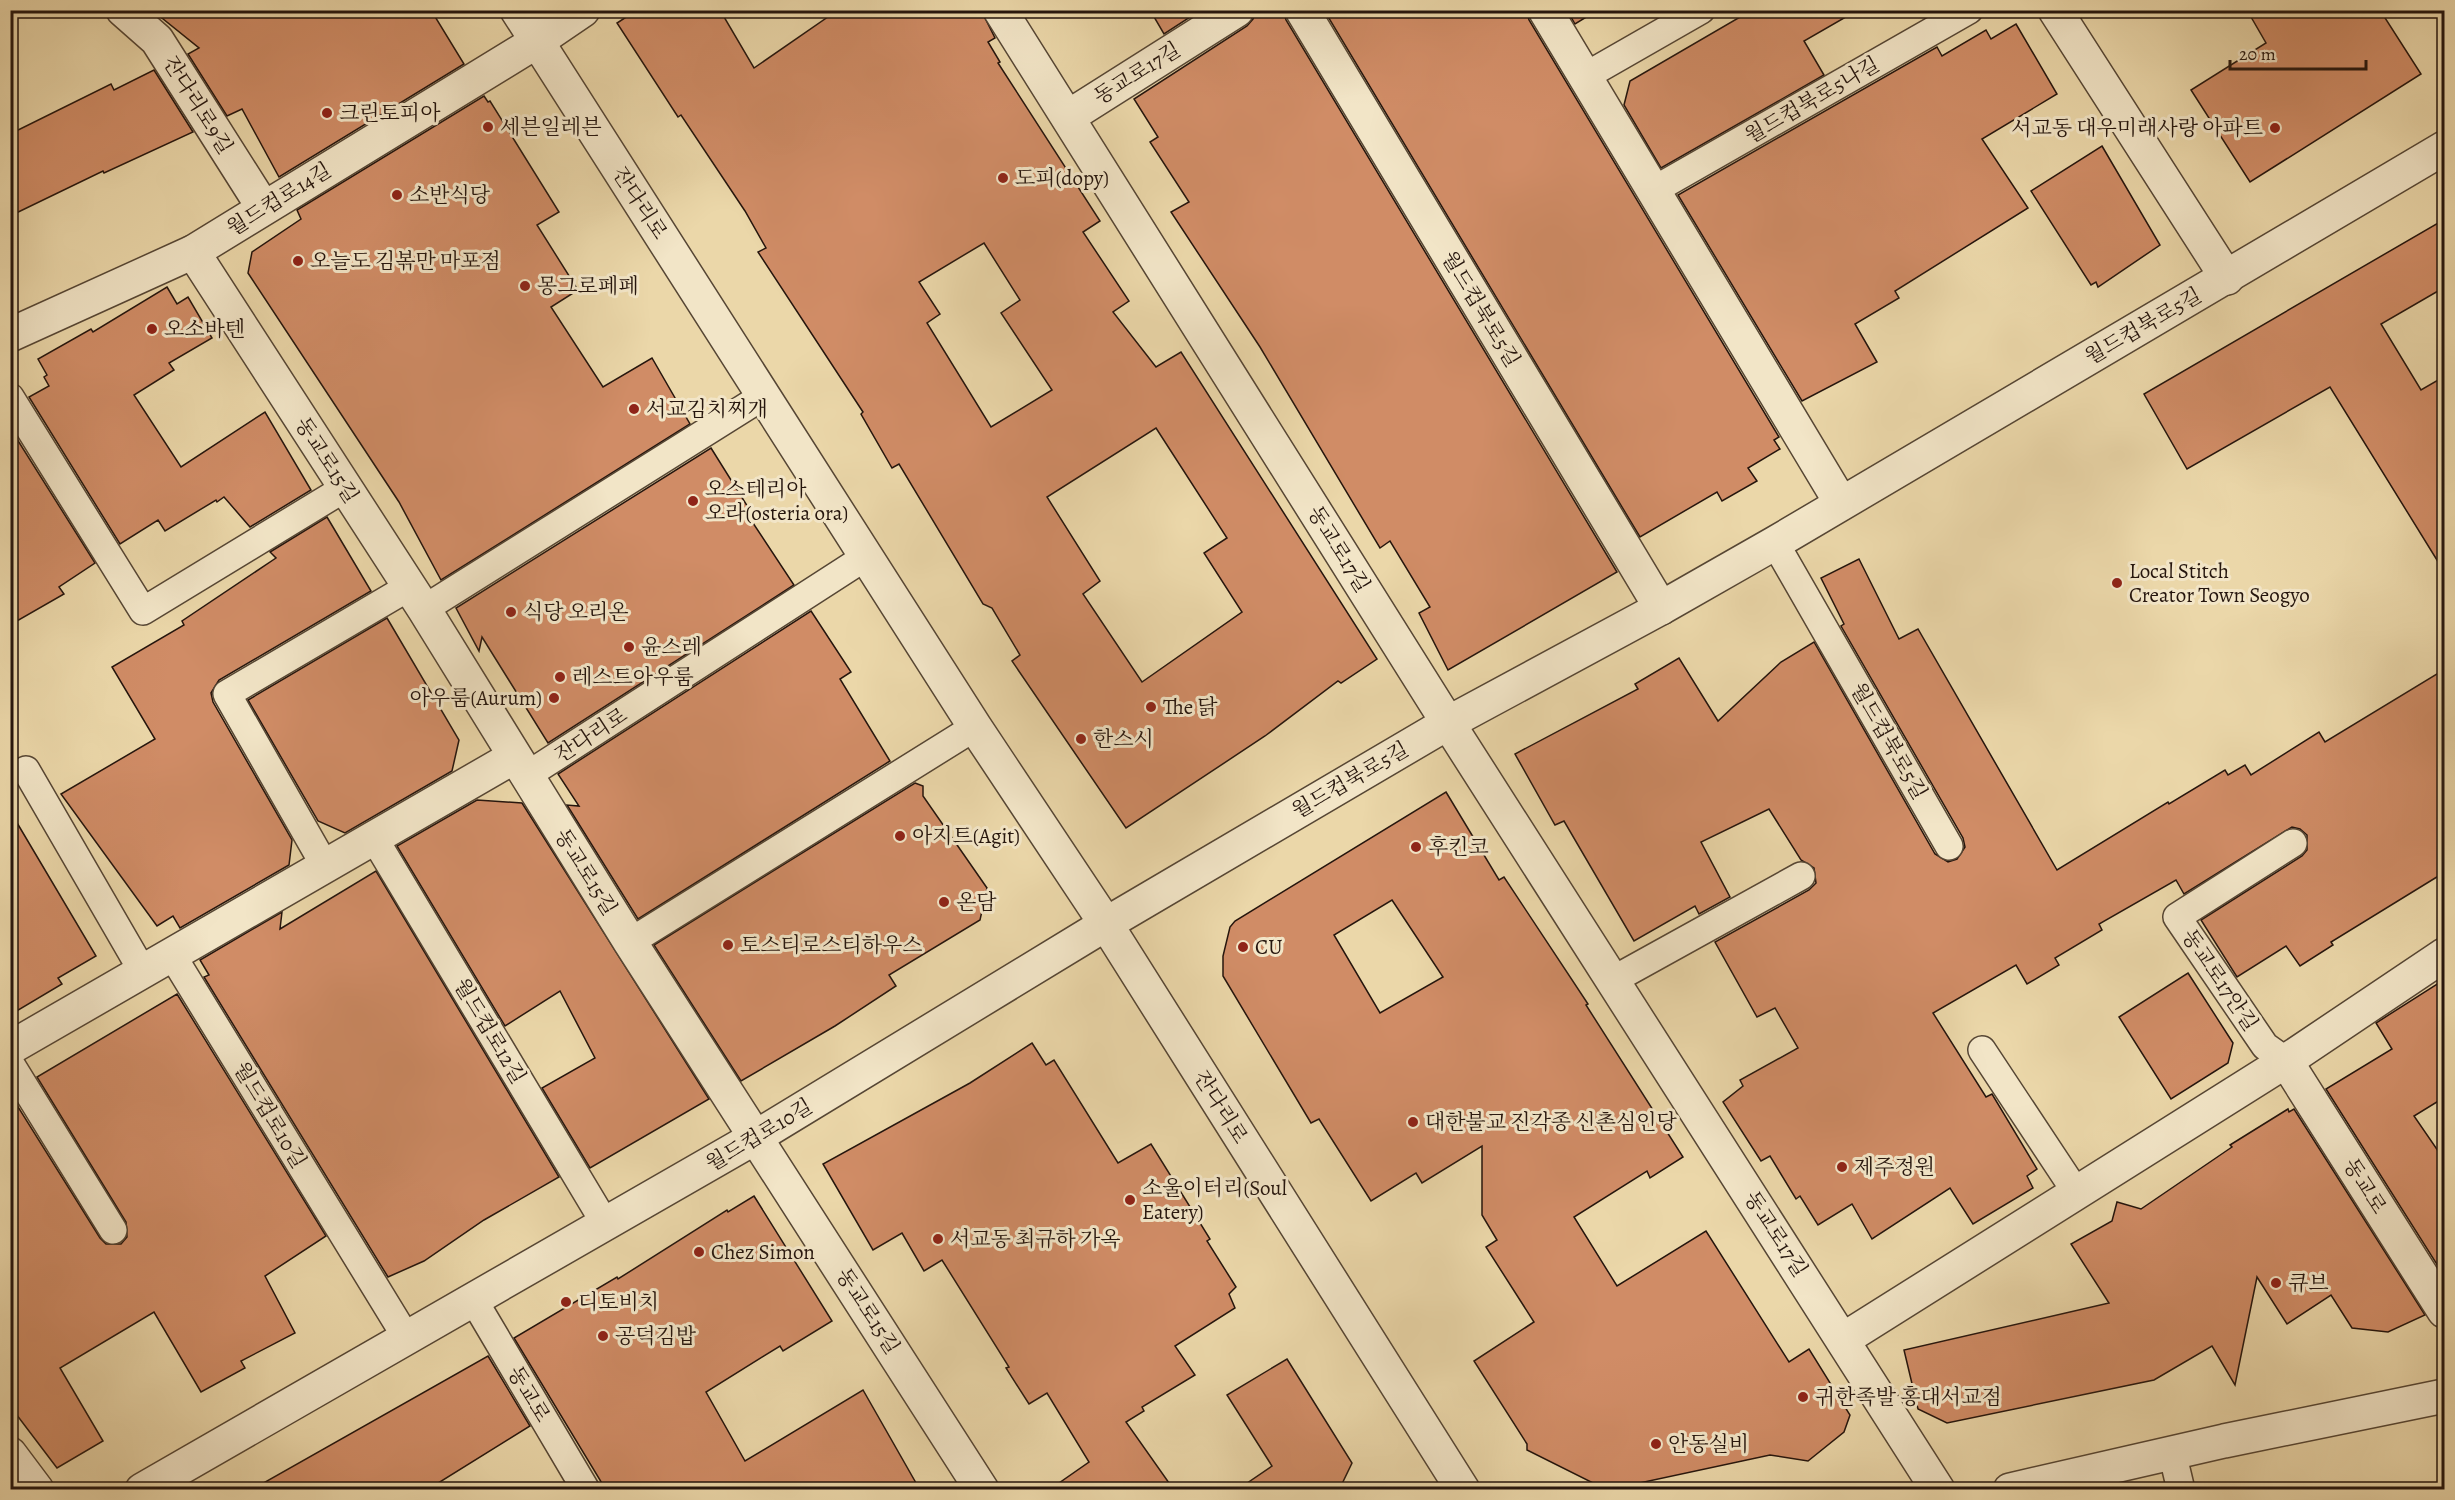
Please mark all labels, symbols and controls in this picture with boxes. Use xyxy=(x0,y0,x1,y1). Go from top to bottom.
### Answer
scale bar xyxy=(2230,33,2366,71)
street label: 동교로17길 xyxy=(1088,35,1186,111)
text: 20 m xyxy=(2239,42,2276,66)
street label: 월드컵북로5나길 xyxy=(1740,50,1884,150)
street label: 잔다리로9길 xyxy=(157,51,239,159)
place label: 크린토피아 xyxy=(339,99,441,127)
marker: 크린토피아 xyxy=(320,106,334,120)
place label: 세븐일레븐 xyxy=(500,113,601,141)
place label: 서교동 대우미래사랑 아파트 xyxy=(2011,114,2263,142)
marker: 세븐일레븐 xyxy=(481,120,495,134)
marker: 서교동 대우미래사랑 아파트 xyxy=(2268,121,2282,135)
street label: 월드컵로14길 xyxy=(221,156,337,242)
street label: 잔다리로 xyxy=(606,161,674,245)
place label: 도피(dopy) xyxy=(1015,164,1109,192)
marker: 도피(dopy) xyxy=(996,171,1010,185)
place label: 소반식당 xyxy=(409,181,491,209)
marker: 소반식당 xyxy=(390,188,404,202)
street label: 월드컵북로5길 xyxy=(1435,246,1527,372)
place label: 오늘도 김볶만 마포점 xyxy=(310,247,501,275)
marker: 오늘도 김볶만 마포점 xyxy=(291,254,305,268)
place label: 몽그로페페 xyxy=(537,272,638,300)
marker: 몽그로페페 xyxy=(518,279,532,293)
street label: 월드컵북로5길 xyxy=(2079,281,2207,371)
place label: 오소바텐 xyxy=(164,315,245,343)
marker: 오소바텐 xyxy=(145,322,159,336)
place label: 서교김치찌개 xyxy=(646,395,768,423)
marker: 서교김치찌개 xyxy=(627,402,641,416)
street label: 동교로15길 xyxy=(289,412,365,508)
place label: 오스테리아 오라(osteria ora) xyxy=(705,475,848,527)
marker: 오스테리아 오라(osteria ora) xyxy=(686,494,700,508)
street label: 동교로17길 xyxy=(1301,500,1377,598)
place label: Local Stitch Creator Town Seogyo xyxy=(2129,557,2310,609)
marker: Local Stitch Creator Town Seogyo xyxy=(2110,576,2124,590)
place label: 식당 오리온 xyxy=(523,598,629,626)
marker: 식당 오리온 xyxy=(504,605,518,619)
place label: 윤스레 xyxy=(641,633,702,661)
marker: 윤스레 xyxy=(622,640,636,654)
place label: 레스트아우룸 xyxy=(572,663,694,691)
marker: 레스트아우룸 xyxy=(553,670,567,684)
street label: 월드컵북로5길 xyxy=(1844,677,1934,805)
place label: 아우룸(Aurum) xyxy=(410,684,542,712)
marker: 아우룸(Aurum) xyxy=(547,691,561,705)
place label: The 닭 xyxy=(1163,693,1218,721)
marker: The 닭 xyxy=(1144,700,1158,714)
street label: 잔다리로 xyxy=(549,701,633,769)
place label: 한스시 xyxy=(1093,725,1154,753)
marker: 한스시 xyxy=(1074,732,1088,746)
street label: 월드컵북로5길 xyxy=(1286,735,1414,825)
place label: 아지트(Agit) xyxy=(912,822,1020,850)
street label: 동교로15길 xyxy=(548,823,624,921)
marker: 아지트(Agit) xyxy=(893,829,907,843)
place label: 후킨코 xyxy=(1428,833,1489,861)
marker: 후킨코 xyxy=(1409,840,1423,854)
place label: 온담 xyxy=(956,888,997,916)
marker: 온담 xyxy=(937,895,951,909)
street label: 동교로17안길 xyxy=(2176,923,2264,1037)
place label: 토스티로스티하우스 xyxy=(740,931,923,959)
place label: CU xyxy=(1255,933,1282,961)
marker: 토스티로스티하우스 xyxy=(721,938,735,952)
marker: CU xyxy=(1236,940,1250,954)
street label: 월드컵로12길 xyxy=(447,973,533,1089)
street label: 월드컵로10길 xyxy=(227,1056,313,1174)
street label: 잔다리로 xyxy=(1188,1065,1254,1149)
street label: 월드컵로10길 xyxy=(700,1092,818,1178)
place label: 대한불교 진각종 신촌심인당 xyxy=(1425,1108,1677,1136)
marker: 대한불교 진각종 신촌심인당 xyxy=(1406,1115,1420,1129)
place label: 제주정원 xyxy=(1854,1153,1935,1181)
street label: 동교로 xyxy=(2337,1153,2393,1219)
marker: 제주정원 xyxy=(1835,1160,1849,1174)
place label: 소울이터리(Soul Eatery) xyxy=(1142,1174,1287,1226)
street label: 동교로17길 xyxy=(1738,1186,1814,1282)
marker: 소울이터리(Soul Eatery) xyxy=(1123,1193,1137,1207)
place label: 서교동 최규하 가옥 xyxy=(950,1225,1121,1253)
marker: 서교동 최규하 가옥 xyxy=(931,1232,945,1246)
place label: Chez Simon xyxy=(711,1238,815,1266)
marker: Chez Simon xyxy=(692,1245,706,1259)
street label: 동교로15길 xyxy=(830,1263,906,1359)
place label: 큐브 xyxy=(2288,1269,2329,1297)
marker: 큐브 xyxy=(2269,1276,2283,1290)
place label: 디토비치 xyxy=(578,1288,659,1316)
marker: 디토비치 xyxy=(559,1295,573,1309)
place label: 공덕김밥 xyxy=(615,1322,697,1350)
marker: 공덕김밥 xyxy=(596,1329,610,1343)
street label: 동교로 xyxy=(501,1361,557,1427)
place label: 귀한족발 홍대서교점 xyxy=(1815,1383,2002,1411)
marker: 귀한족발 홍대서교점 xyxy=(1796,1390,1810,1404)
place label: 안동실비 xyxy=(1668,1430,1749,1458)
marker: 안동실비 xyxy=(1649,1437,1663,1451)

